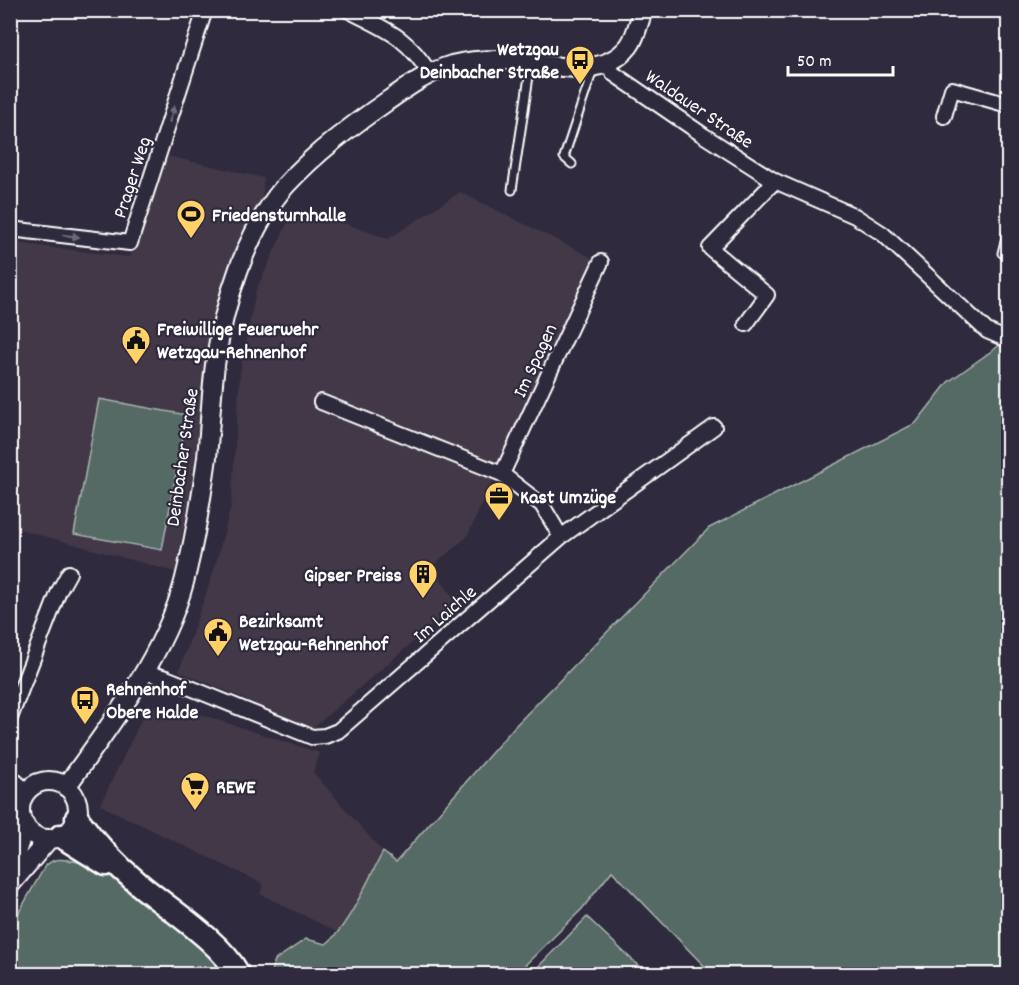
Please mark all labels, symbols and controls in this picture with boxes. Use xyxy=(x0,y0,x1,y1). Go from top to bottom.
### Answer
place label: Wetzgau Deinbacher Straße xyxy=(420,37,559,88)
scale bar xyxy=(788,39,893,77)
bus stop icon: Wetzgau Deinbacher Straße xyxy=(564,44,596,86)
text: 50 m xyxy=(797,50,832,75)
street label: Waldauer Straße xyxy=(639,64,758,157)
one-way arrow xyxy=(168,105,177,123)
street label: Prager Weg xyxy=(107,133,160,222)
sports icon: Friedensturnhalle xyxy=(175,198,207,240)
place label: Friedensturnhalle xyxy=(212,203,346,231)
one-way arrow xyxy=(61,231,80,241)
place label: Freiwillige Feuerwehr Wetzgau-Rehnenhof xyxy=(157,317,319,368)
street label: Im Spagen xyxy=(507,320,566,403)
public building icon: Freiwillige Feuerwehr Wetzgau-Rehnenhof xyxy=(120,324,152,366)
street label: Deinbacher Straße xyxy=(160,386,208,528)
office icon: Kast Umzüge xyxy=(483,480,515,522)
place label: Kast Umzüge xyxy=(520,485,616,513)
building icon: Gipser Preiss xyxy=(407,558,439,600)
place label: Gipser Preiss xyxy=(304,563,402,591)
street label: Im Laichle xyxy=(408,579,484,651)
place label: Bezirksamt Wetzgau-Rehnenhof xyxy=(239,609,389,660)
public building icon: Bezirksamt Wetzgau-Rehnenhof xyxy=(202,616,234,658)
place label: Rehnenhof Obere Halde xyxy=(106,677,198,728)
bus stop icon: Rehnenhof Obere Halde xyxy=(69,684,101,726)
supermarket icon: REWE xyxy=(179,770,211,812)
place label: REWE xyxy=(216,775,256,803)

